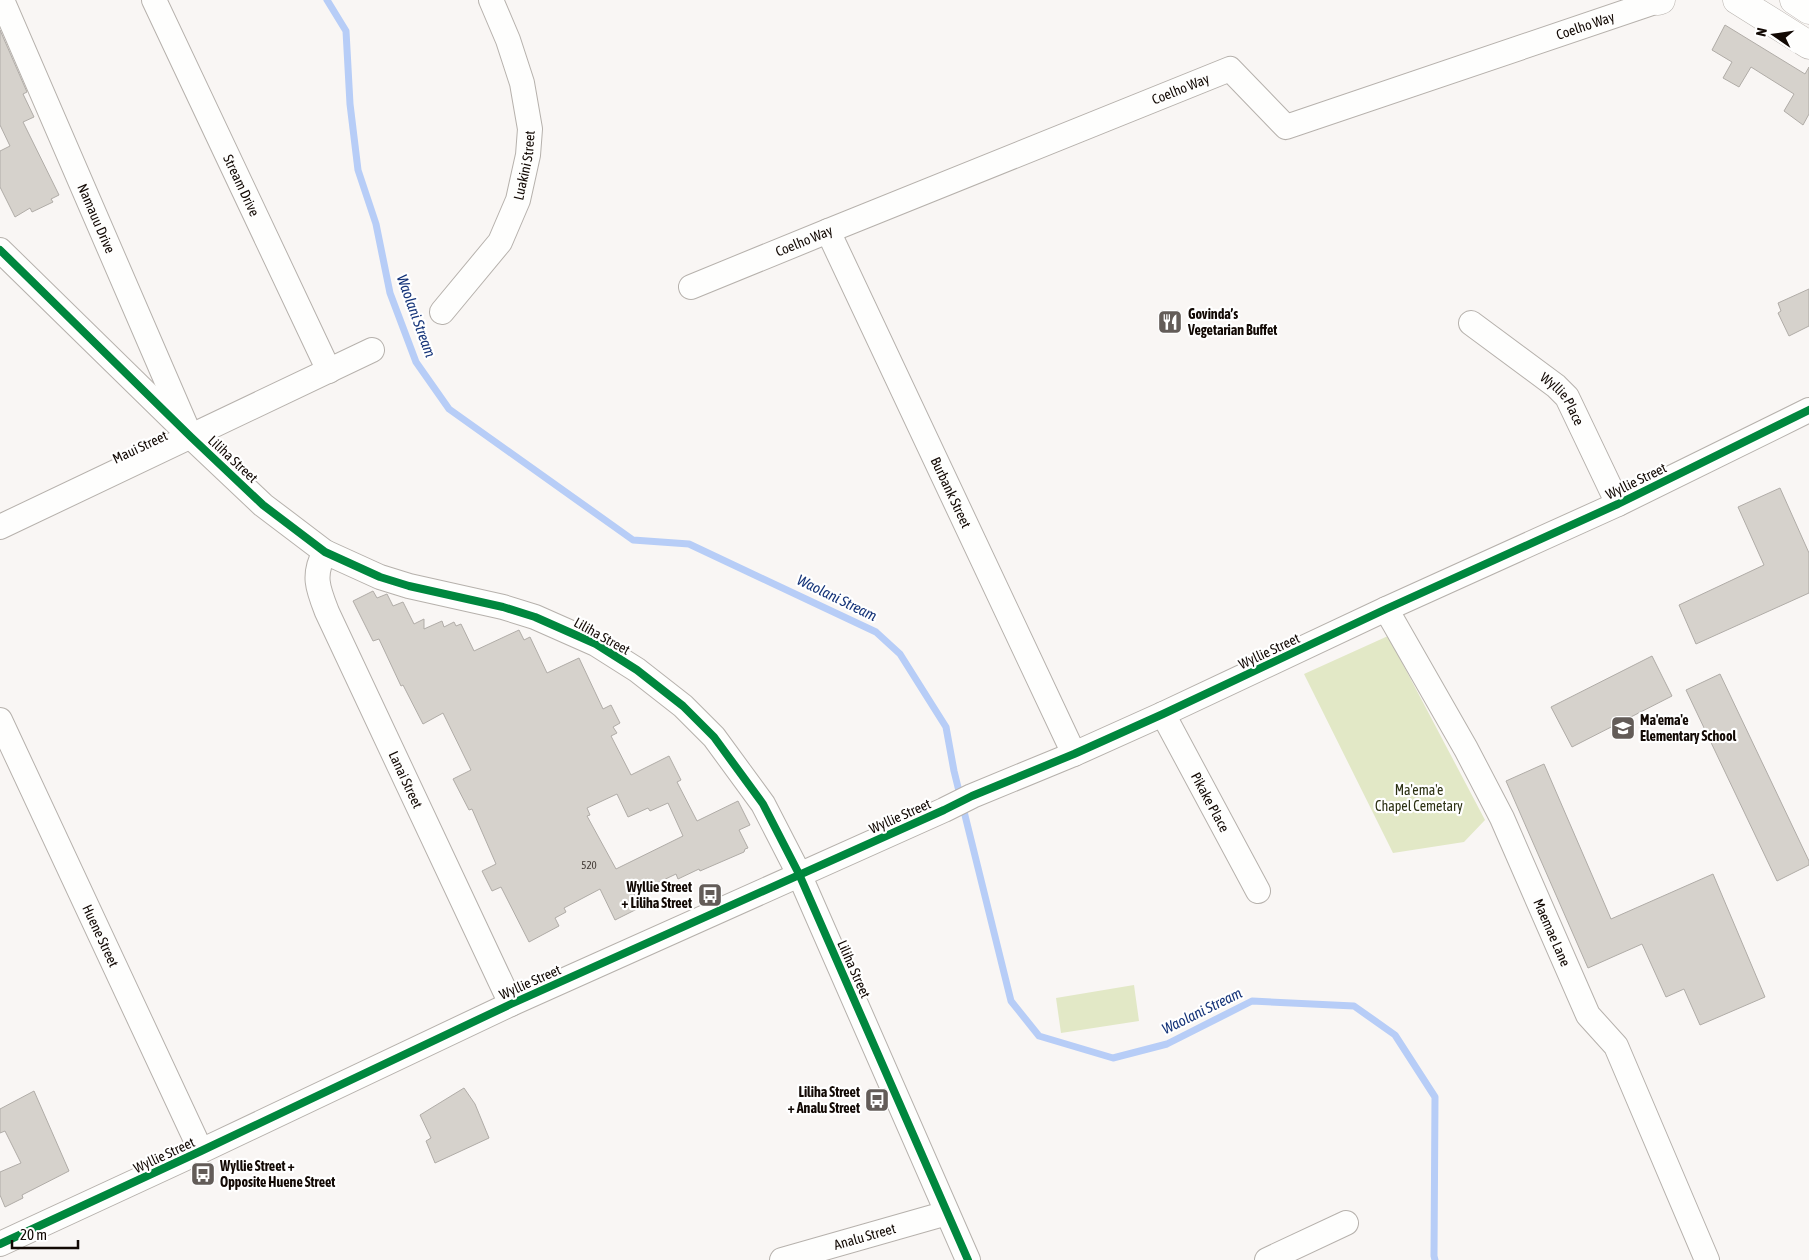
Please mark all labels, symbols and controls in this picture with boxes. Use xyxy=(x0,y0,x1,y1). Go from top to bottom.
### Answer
street label: Coelho Way xyxy=(1554,8,1617,43)
north arrow xyxy=(1749,10,1799,60)
text: N xyxy=(1753,26,1770,38)
street label: Coelho Way xyxy=(1149,70,1212,108)
street label: Luakini Street xyxy=(510,130,538,202)
street label: Stream Drive xyxy=(220,152,263,219)
street label: Namauu Drive xyxy=(74,181,118,256)
street label: Coelho Way xyxy=(773,222,835,260)
water label: Waolani Stream xyxy=(394,272,439,360)
place label: Govinda’s Vegetarian Buffet xyxy=(1187,306,1277,338)
restaurant icon: Govinda’s Vegetarian Buffet xyxy=(1157,309,1183,335)
street label: Wyllie Place xyxy=(1537,369,1587,428)
street label: Maui Street xyxy=(110,427,170,467)
street label: Liliha Street xyxy=(205,432,261,486)
street label: Burbank Street xyxy=(928,455,975,530)
street label: Wyllie Street xyxy=(1603,459,1669,503)
water label: Waolani Stream xyxy=(794,571,880,624)
street label: Liliha Street xyxy=(571,614,633,658)
street label: Wyllie Street xyxy=(1236,630,1302,672)
place label: Ma'ema'e Elementary School xyxy=(1640,712,1736,744)
school or university icon: Ma'ema'e Elementary School xyxy=(1610,715,1636,741)
street label: Lanai Street xyxy=(385,749,426,811)
street label: Pikake Place xyxy=(1188,770,1233,835)
park label: Ma'ema'e Chapel Cemetary xyxy=(1375,782,1463,814)
street label: Wyllie Street xyxy=(867,795,933,837)
house number: 520 xyxy=(581,859,597,871)
place label: Wyllie Street + Liliha Street xyxy=(621,879,692,911)
bus stop icon: Wyllie Street + Liliha Street xyxy=(697,882,723,908)
street label: Maemae Lane xyxy=(1530,896,1574,969)
street label: Huene Street xyxy=(79,902,122,969)
street label: Liliha Street xyxy=(834,938,874,1000)
street label: Wyllie Street xyxy=(497,961,563,1003)
water label: Waolani Stream xyxy=(1159,984,1245,1037)
place label: Liliha Street + Analu Street xyxy=(788,1084,860,1116)
bus stop icon: Liliha Street + Analu Street xyxy=(864,1087,890,1113)
street label: Wyllie Street xyxy=(131,1134,197,1176)
place label: Wyllie Street + Opposite Huene Street xyxy=(219,1158,335,1190)
bus stop icon: Wyllie Street + Opposite Huene Street xyxy=(190,1161,216,1187)
scale bar xyxy=(12,1218,79,1250)
street label: Analu Street xyxy=(832,1220,897,1253)
text: 20 m xyxy=(20,1226,47,1243)

